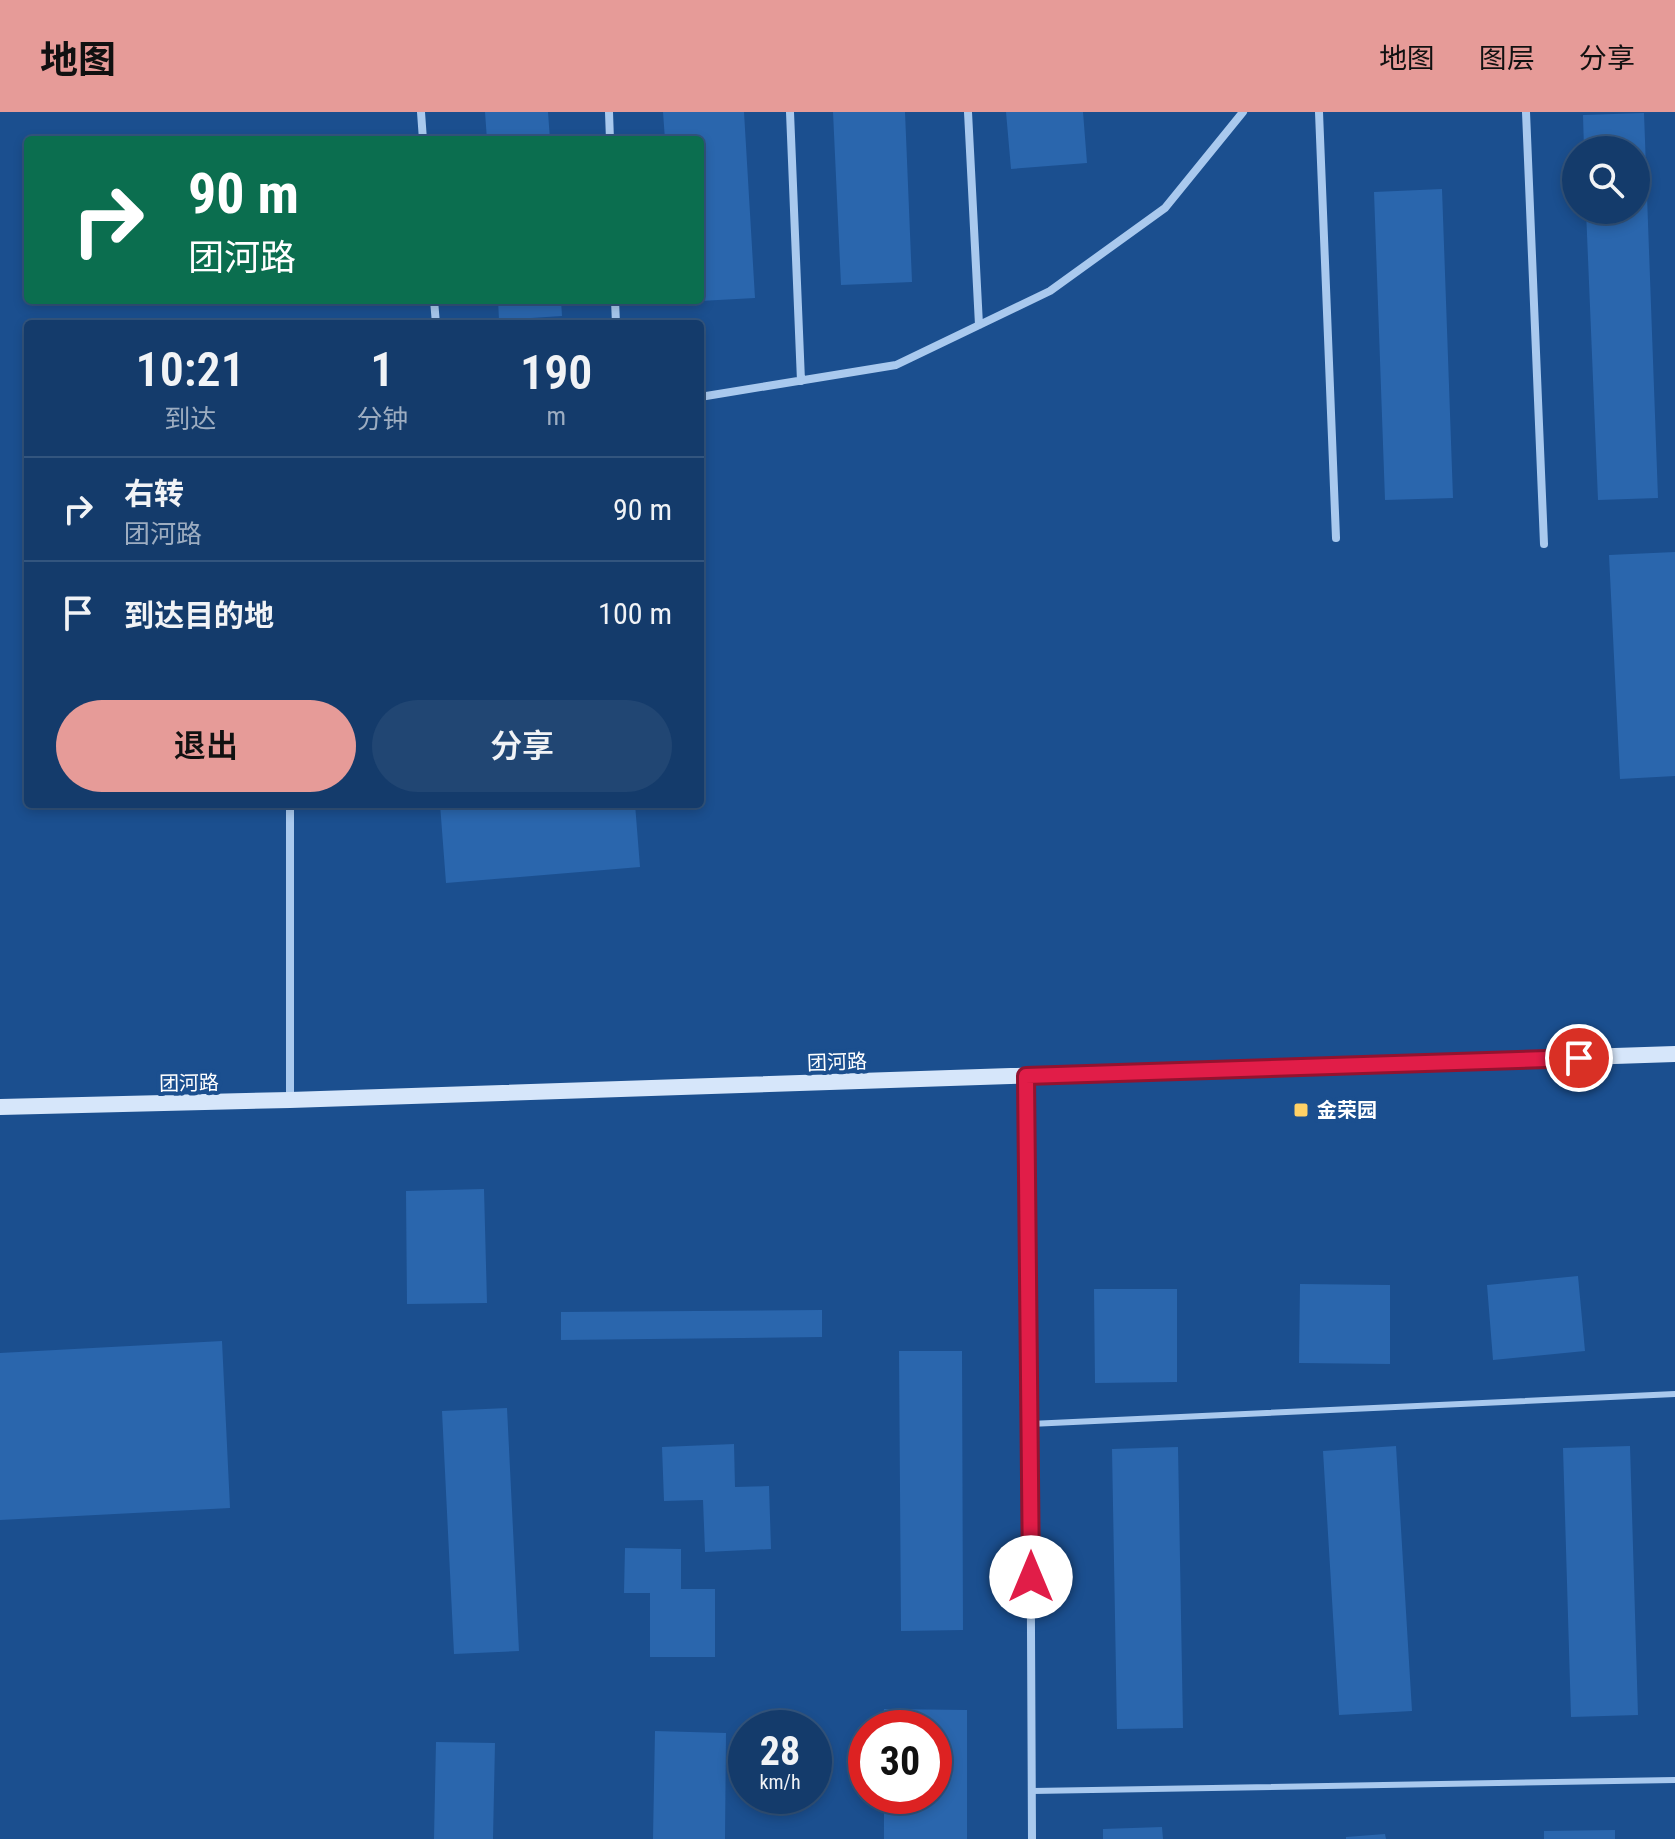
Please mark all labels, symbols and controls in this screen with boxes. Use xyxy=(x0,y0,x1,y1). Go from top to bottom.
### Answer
text: 地图 xyxy=(40,38,116,82)
text: 地图 xyxy=(1379,42,1435,75)
text: 图层 xyxy=(1479,42,1535,75)
text: 分享 xyxy=(1579,42,1635,75)
map controls xyxy=(1562,136,1650,224)
button: search xyxy=(1562,136,1650,224)
text: 90 m xyxy=(188,161,299,227)
icon: right xyxy=(56,168,160,272)
text: 团河路 xyxy=(188,237,296,279)
text: 10:21 xyxy=(136,341,245,398)
text: 1 xyxy=(370,341,394,398)
text: 190 xyxy=(520,344,592,401)
text: m xyxy=(546,401,566,431)
text: 到达 xyxy=(164,404,216,434)
text: 分钟 xyxy=(356,404,408,434)
text: 右转 xyxy=(124,476,184,511)
icon: right xyxy=(56,487,100,531)
text: 90 m xyxy=(613,492,672,527)
text: 团河路 xyxy=(124,519,202,549)
icon: arrive xyxy=(56,591,100,635)
text: 100 m xyxy=(598,596,672,631)
text: 到达目的地 xyxy=(124,598,274,633)
button: 退出 xyxy=(56,700,356,792)
button: 分享 xyxy=(372,700,672,792)
pin xyxy=(1545,1024,1613,1092)
icon: arrive xyxy=(1557,1036,1601,1080)
street label: 团河路 xyxy=(807,1049,867,1075)
street label: 团河路 xyxy=(159,1070,219,1096)
place label: 金荣园 xyxy=(1317,1098,1377,1122)
marker: 金荣园 xyxy=(1292,1101,1310,1119)
position arrow xyxy=(989,1535,1073,1619)
speed limit sign: 30 xyxy=(848,1710,952,1814)
text: 28 xyxy=(760,1728,800,1775)
text: km/h xyxy=(759,1770,801,1794)

